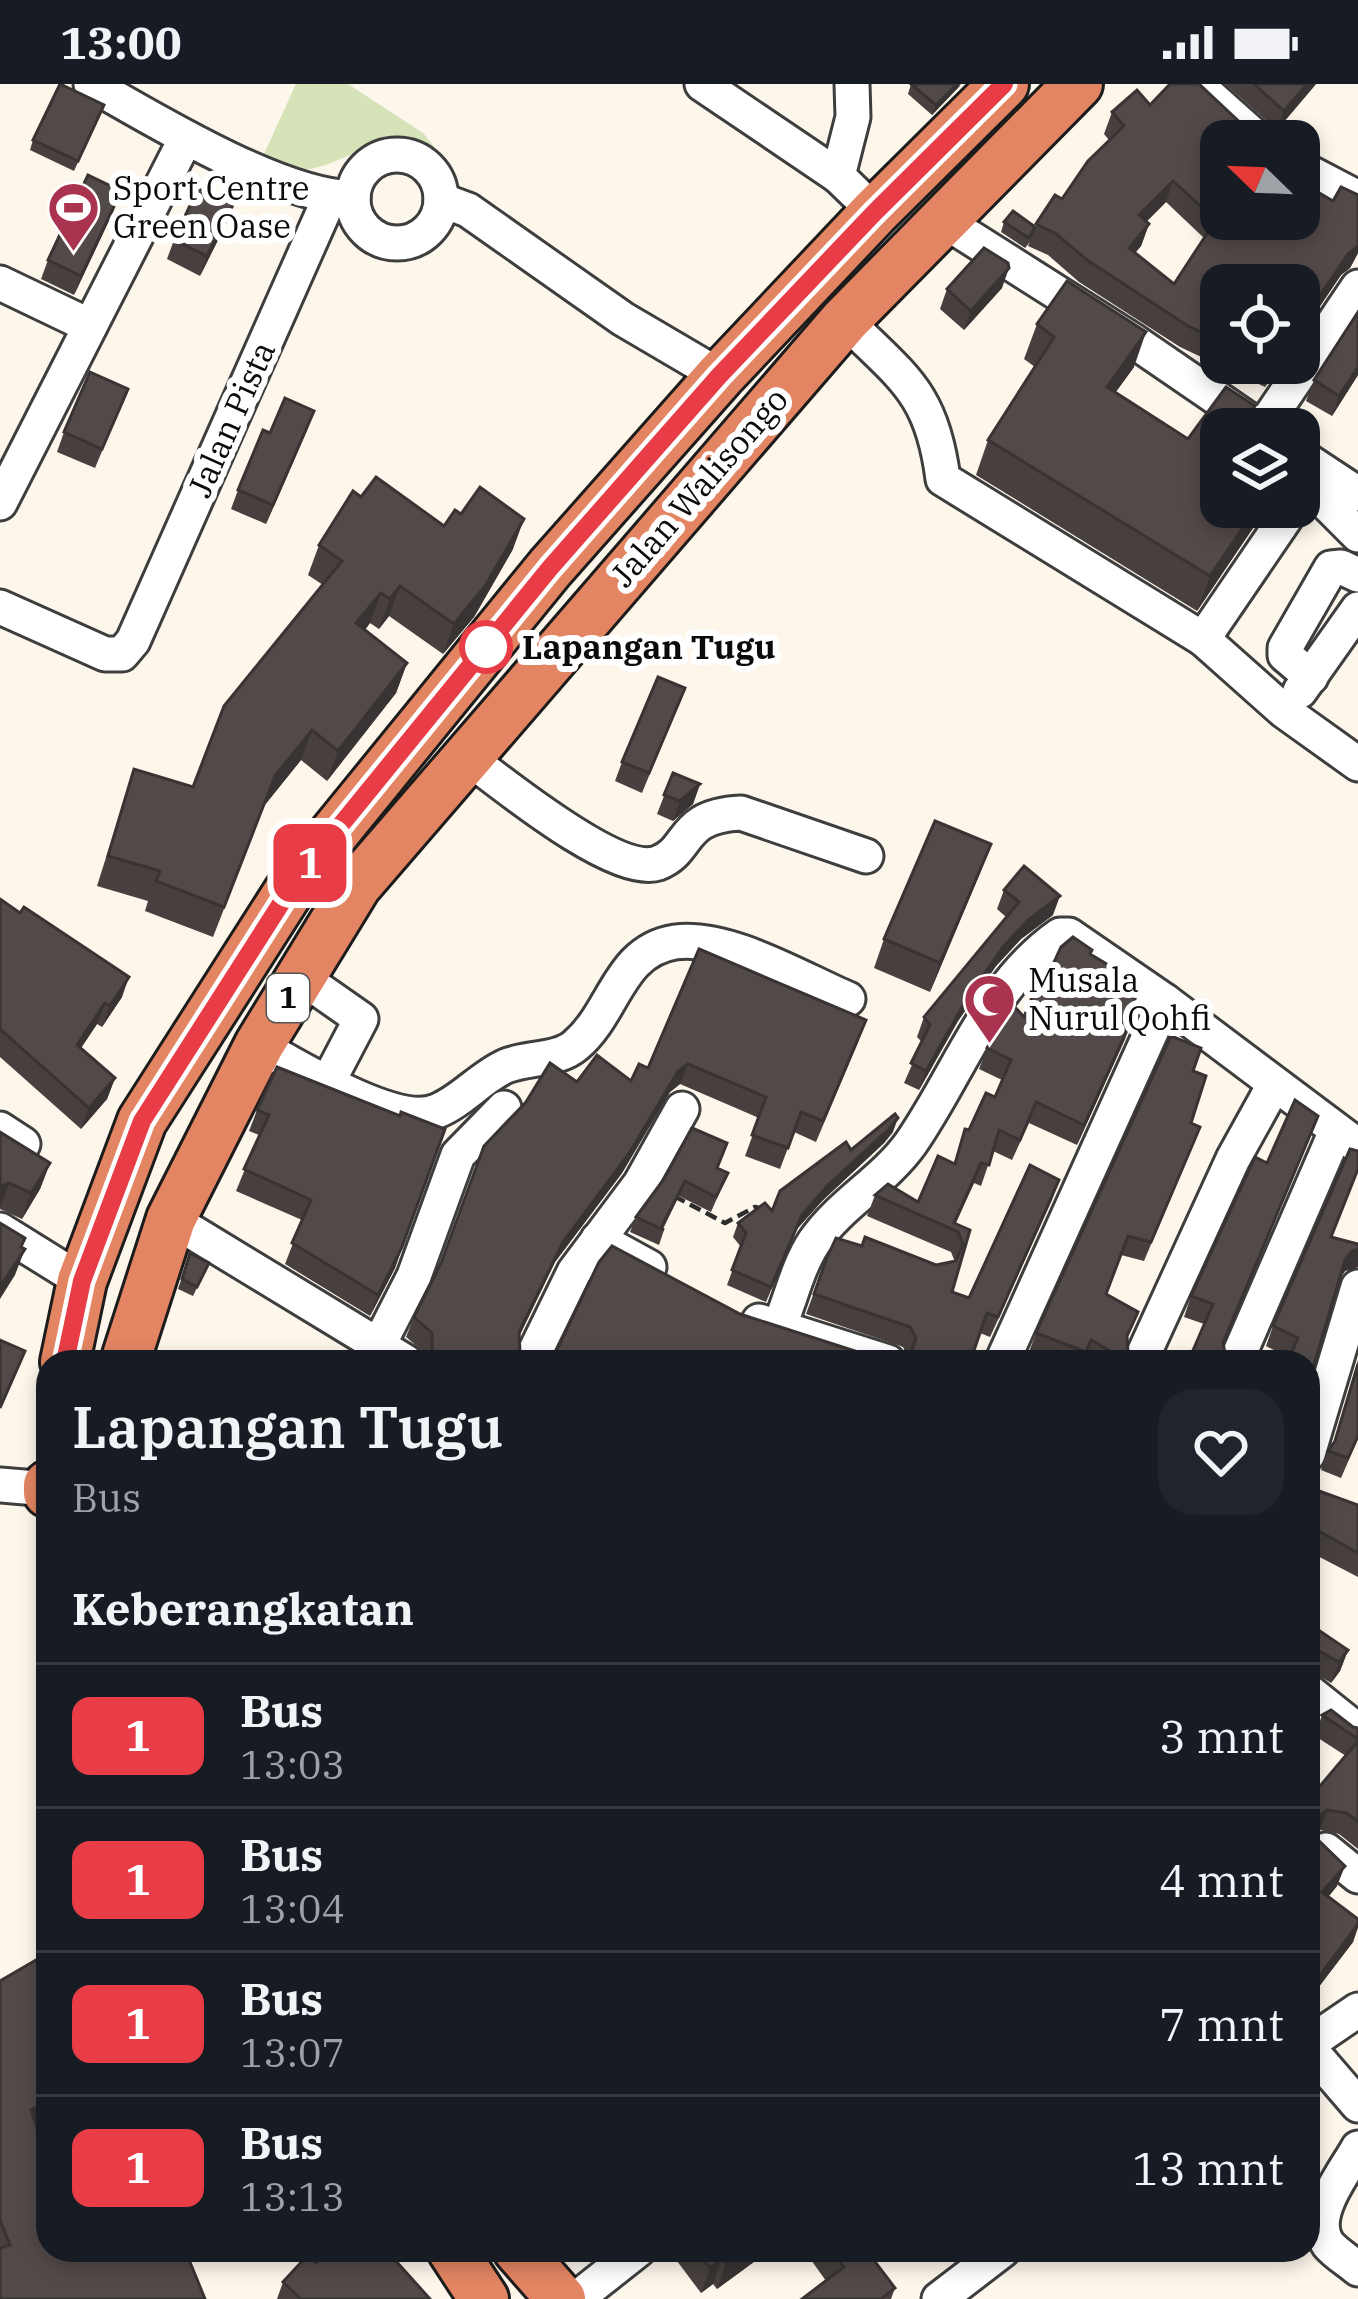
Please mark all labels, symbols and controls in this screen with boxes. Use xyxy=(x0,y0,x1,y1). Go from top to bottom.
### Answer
text: 13:00 xyxy=(60,13,182,71)
north arrow xyxy=(1200,120,1320,240)
map controls xyxy=(1200,120,1320,528)
place label: Sport Centre Green Oase xyxy=(113,166,309,247)
sports icon: Sport Centre Green Oase xyxy=(46,179,102,253)
button: locate xyxy=(1200,264,1320,384)
street label: Jalan Pista xyxy=(177,334,284,503)
street label: Jalan Walisongo xyxy=(600,378,797,595)
button: layers xyxy=(1200,408,1320,528)
marker: Lapangan Tugu xyxy=(461,622,511,672)
place label: Lapangan Tugu xyxy=(522,625,776,668)
line badge: 1 xyxy=(271,824,349,902)
text: 1 xyxy=(297,835,323,890)
place label: Musala Nurul Qohfi xyxy=(1028,958,1211,1039)
mosque icon: Musala Nurul Qohfi xyxy=(961,971,1017,1045)
road number: 1 xyxy=(267,974,309,1022)
button: heart xyxy=(1158,1389,1284,1515)
text: Lapangan Tugu xyxy=(72,1390,503,1464)
text: Bus xyxy=(72,1472,141,1523)
text: Keberangkatan xyxy=(72,1579,414,1637)
text: Bus xyxy=(240,1681,323,1739)
text: 3 mnt xyxy=(1159,1707,1284,1765)
text: 1 xyxy=(125,1708,151,1763)
text: 13:03 xyxy=(240,1739,345,1790)
text: Bus xyxy=(240,1825,323,1883)
text: 4 mnt xyxy=(1159,1851,1284,1909)
text: 1 xyxy=(125,1852,151,1907)
text: 13:04 xyxy=(240,1883,345,1934)
text: Bus xyxy=(240,1969,323,2027)
text: 7 mnt xyxy=(1159,1995,1284,2053)
text: 1 xyxy=(125,1996,151,2051)
text: 13:07 xyxy=(240,2027,345,2078)
text: Bus xyxy=(240,2113,323,2171)
text: 13 mnt xyxy=(1132,2139,1284,2197)
text: 1 xyxy=(125,2140,151,2195)
text: 13:13 xyxy=(240,2171,345,2222)

